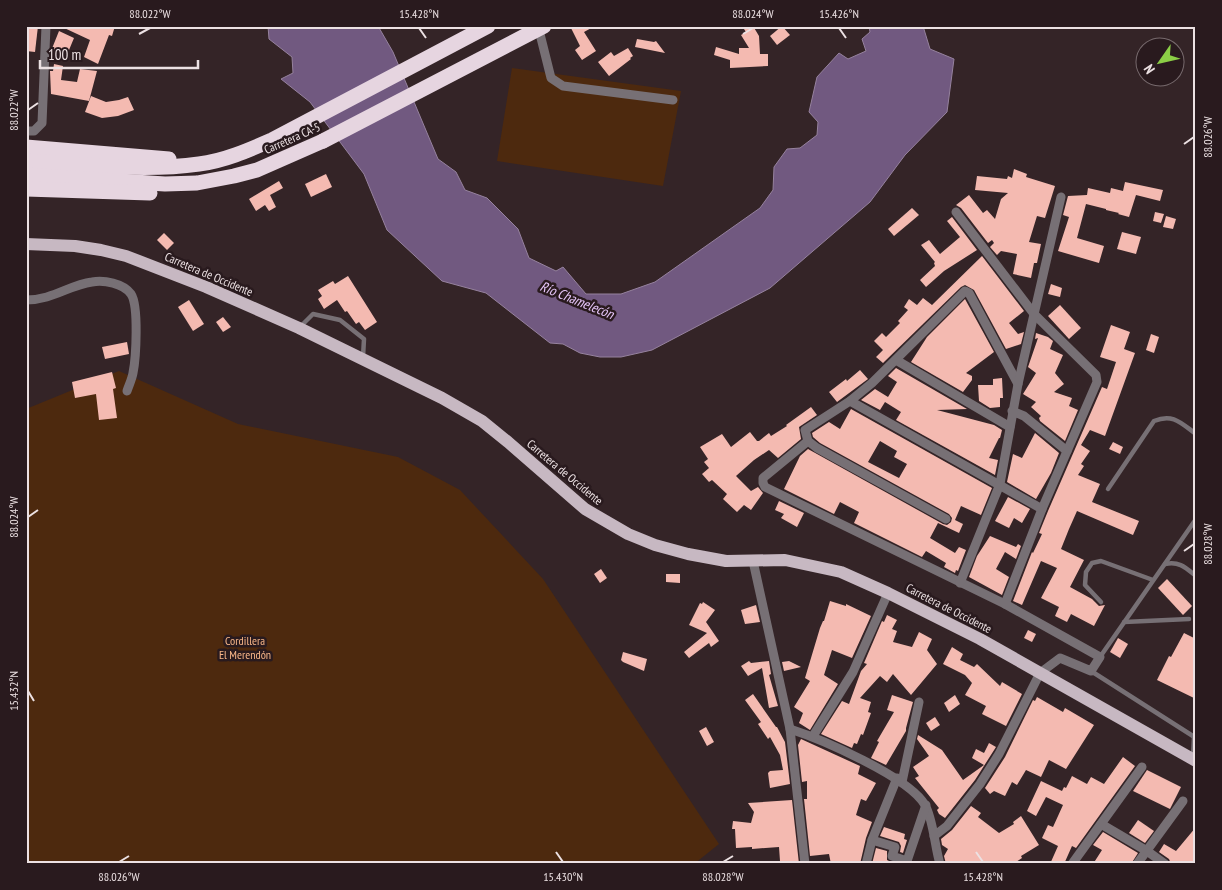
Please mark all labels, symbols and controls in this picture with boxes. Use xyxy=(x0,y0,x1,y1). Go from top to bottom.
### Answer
text: 88.022°W xyxy=(129,6,171,21)
text: 15.428°N xyxy=(399,6,439,21)
text: 88.024°W xyxy=(732,6,774,21)
text: 15.426°N xyxy=(819,6,859,21)
scale bar xyxy=(40,38,198,70)
north arrow xyxy=(1134,38,1184,88)
text: 100 m xyxy=(48,45,81,64)
text: N xyxy=(1140,61,1159,77)
text: 88.022°W xyxy=(6,89,21,131)
text: 88.026°W xyxy=(1200,116,1215,158)
street label: Carretera CA-5 xyxy=(262,119,322,157)
street label: Carretera de Occidente xyxy=(163,249,255,299)
water label: Río Chamelecón xyxy=(538,277,617,323)
street label: Carretera de Occidente xyxy=(524,436,606,508)
text: 88.024°W xyxy=(6,496,21,538)
text: 88.028°W xyxy=(1200,523,1215,565)
street label: Carretera de Occidente xyxy=(904,580,994,636)
park label: Cordillera El Merendón xyxy=(219,633,271,662)
text: 15.432°N xyxy=(6,671,21,711)
text: 88.026°W xyxy=(98,869,140,884)
text: 15.430°N xyxy=(543,869,583,884)
text: 88.028°W xyxy=(702,869,744,884)
text: 15.428°N xyxy=(963,869,1003,884)

